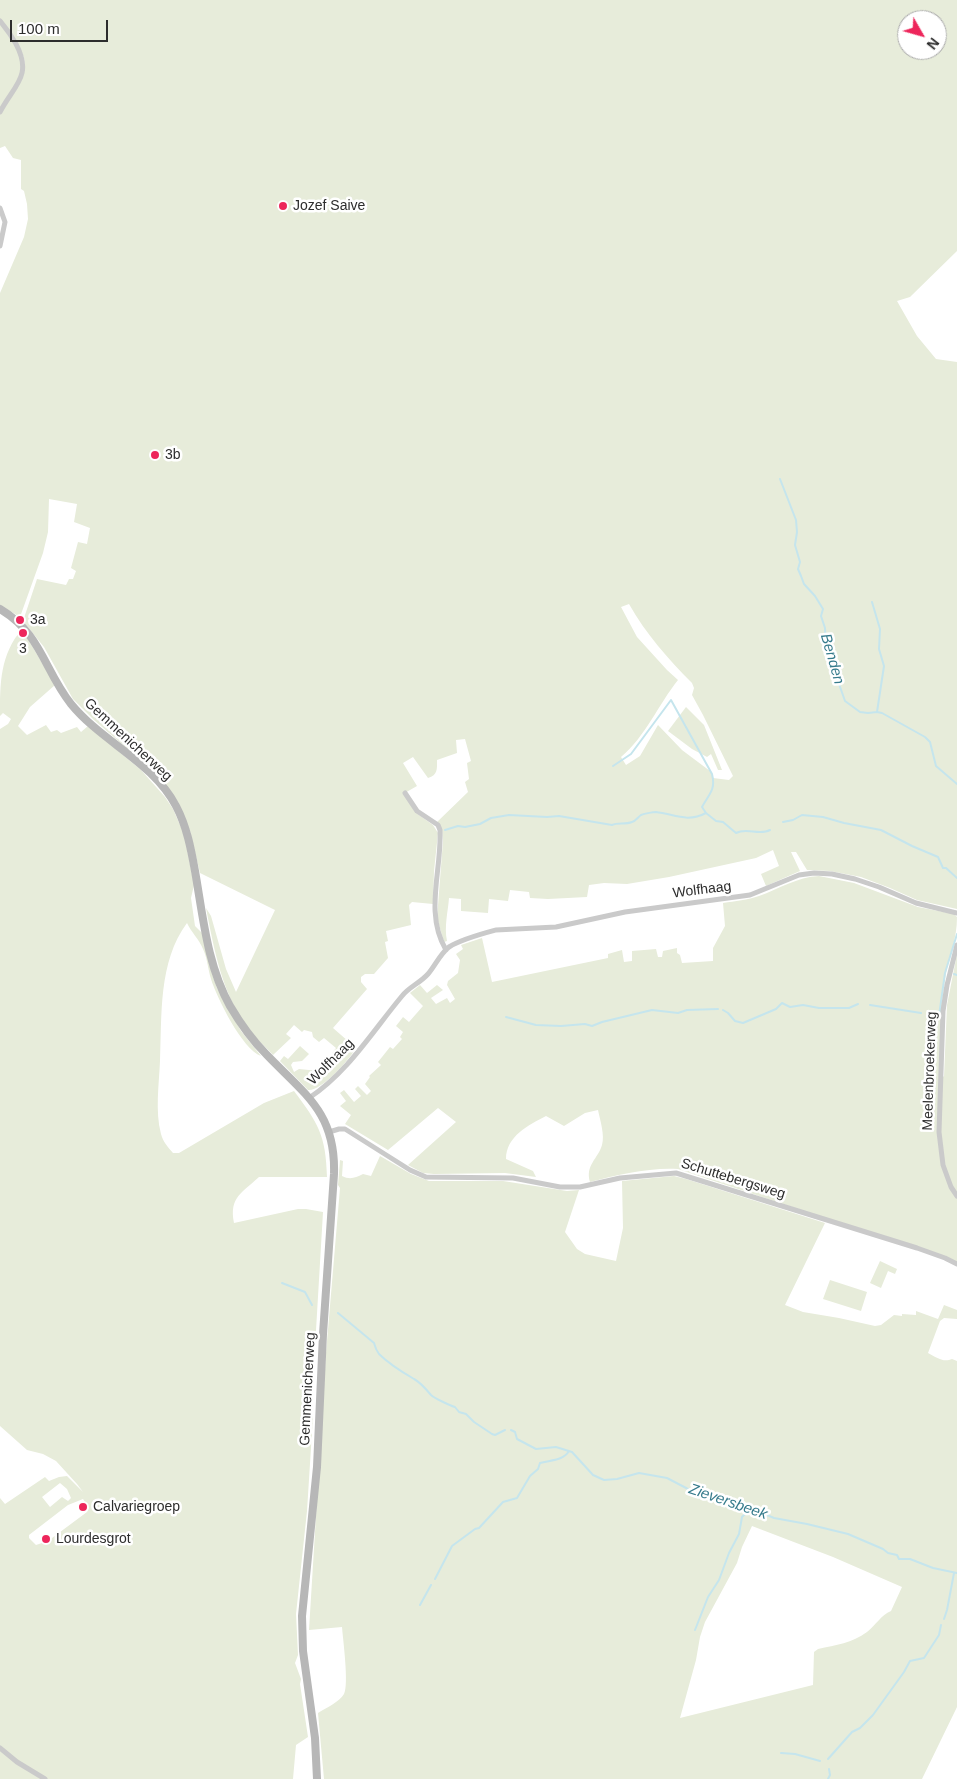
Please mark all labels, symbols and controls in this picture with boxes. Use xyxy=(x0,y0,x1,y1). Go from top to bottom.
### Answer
scale bar xyxy=(12,10,110,42)
north arrow xyxy=(897,10,947,60)
text: 100 m xyxy=(18,20,60,37)
text: N xyxy=(924,35,942,53)
place label: Jozef Saive xyxy=(293,198,365,214)
marker: Jozef Saive xyxy=(277,200,289,212)
place label: 3b xyxy=(165,447,181,463)
marker: 3b xyxy=(149,449,161,461)
place label: 3a xyxy=(30,612,46,628)
marker: 3a xyxy=(14,614,26,626)
marker: 3 xyxy=(17,627,29,639)
water label: Benden xyxy=(816,632,848,686)
place label: 3 xyxy=(19,641,27,657)
street label: Gemmenicherweg xyxy=(81,695,175,785)
street label: Wolfhaag xyxy=(672,878,732,902)
street label: Meelenbroekerweg xyxy=(920,1011,940,1131)
street label: Wolfhaag xyxy=(304,1035,358,1089)
street label: Schuttebergsweg xyxy=(679,1155,787,1203)
street label: Gemmenicherweg xyxy=(297,1332,319,1446)
water label: Zieversbeek xyxy=(686,1480,770,1524)
place label: Calvariegroep xyxy=(93,1499,180,1515)
marker: Calvariegroep xyxy=(77,1501,89,1513)
place label: Lourdesgrot xyxy=(56,1531,131,1547)
marker: Lourdesgrot xyxy=(40,1533,52,1545)

